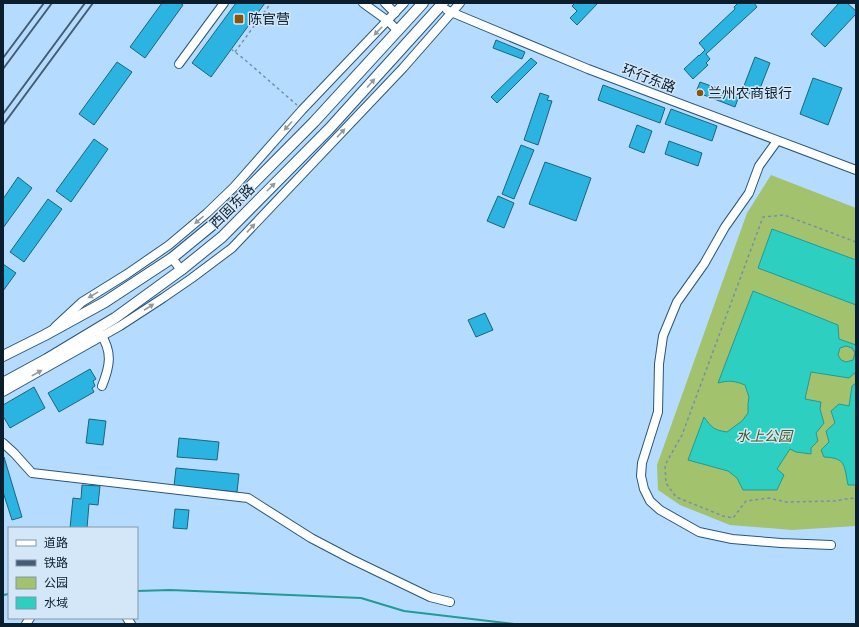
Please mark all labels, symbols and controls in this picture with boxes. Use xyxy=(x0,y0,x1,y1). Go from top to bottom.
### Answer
place label: 陈官营 xyxy=(248,9,290,29)
marker: 陈官营 xyxy=(233,13,245,25)
one-way arrow xyxy=(373,26,382,36)
street label: 环行东路 xyxy=(619,59,679,97)
one-way arrow xyxy=(366,78,375,88)
place label: 兰州农商银行 xyxy=(708,83,792,103)
marker: 兰州农商银行 xyxy=(695,88,705,98)
one-way arrow xyxy=(284,121,293,131)
one-way arrow xyxy=(336,128,345,138)
street label: 西固东路 xyxy=(205,179,259,233)
one-way arrow xyxy=(266,182,276,192)
one-way arrow xyxy=(194,216,204,224)
one-way arrow xyxy=(246,223,256,233)
one-way arrow xyxy=(88,291,98,299)
one-way arrow xyxy=(143,304,155,311)
one-way arrow xyxy=(31,370,43,377)
park label: 水上公园 xyxy=(736,426,794,446)
legend xyxy=(8,527,138,619)
text: 道路 xyxy=(44,535,68,551)
text: 铁路 xyxy=(44,555,68,571)
text: 公园 xyxy=(44,575,68,591)
text: 水域 xyxy=(44,595,68,611)

